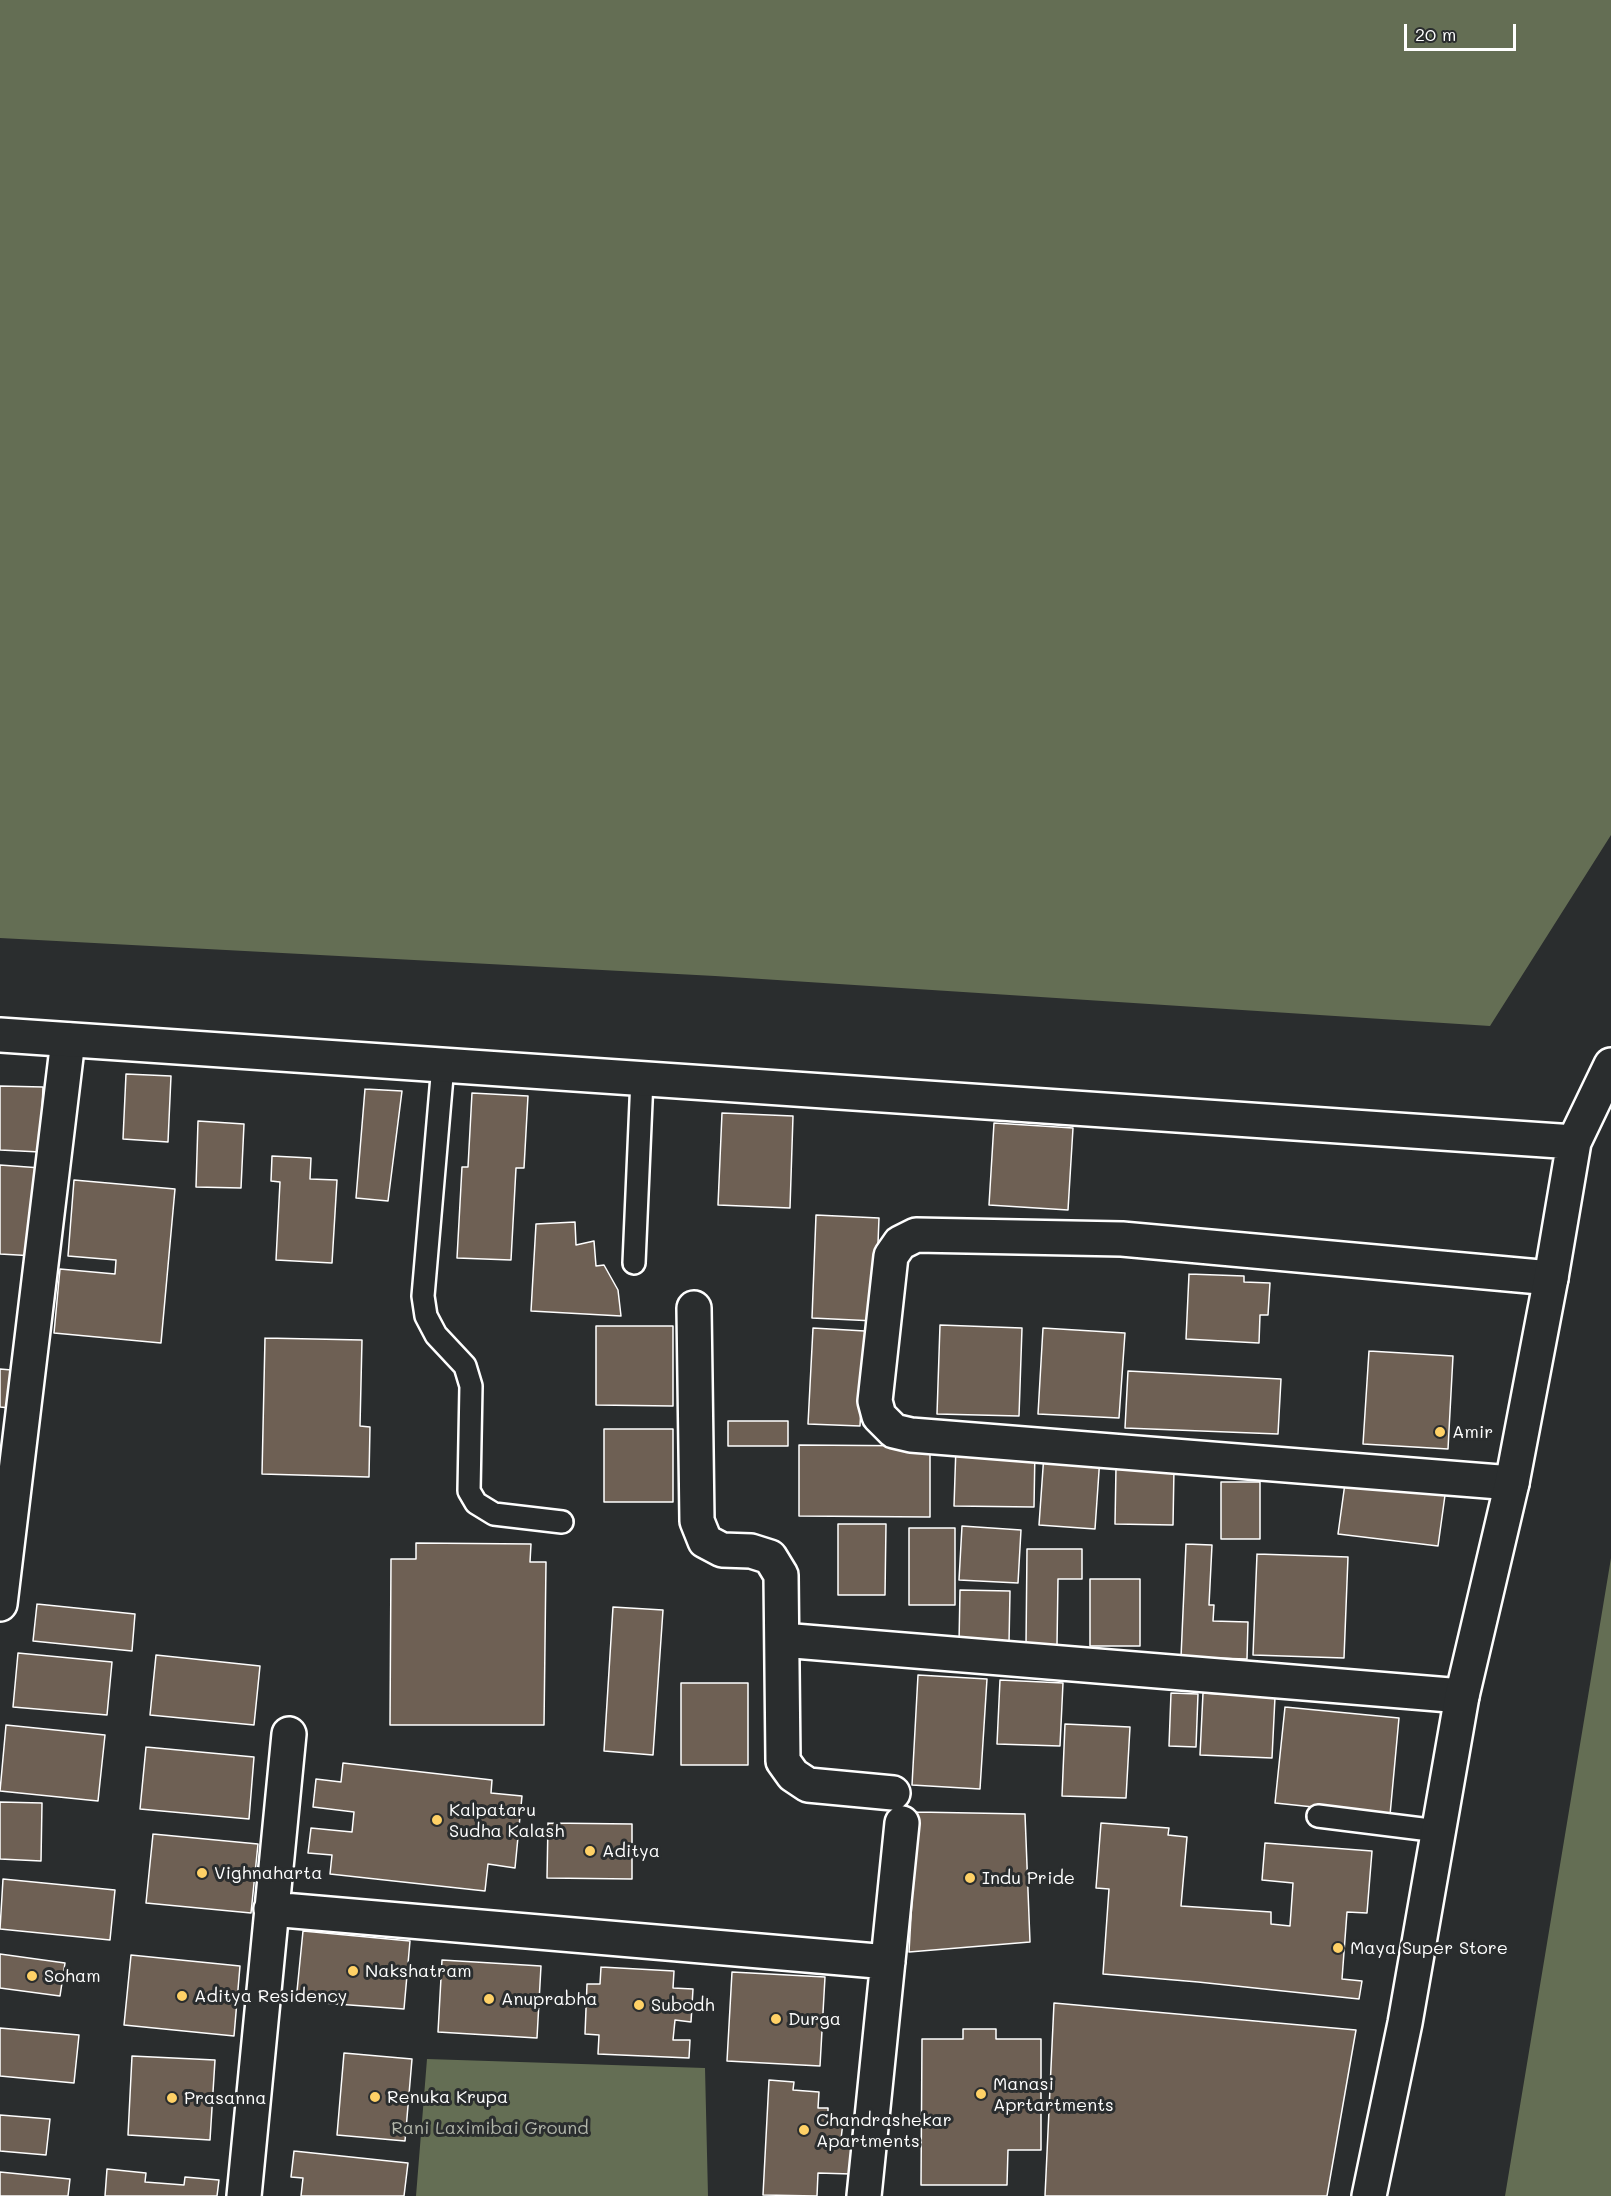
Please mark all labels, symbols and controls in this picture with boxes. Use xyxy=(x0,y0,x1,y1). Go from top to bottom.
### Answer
scale bar xyxy=(1407,12,1520,50)
text: 20 m xyxy=(1415,22,1456,46)
place label: Amir xyxy=(1452,1421,1493,1443)
marker: Amir xyxy=(1433,1425,1447,1439)
place label: Kalpataru Sudha Kalash xyxy=(449,1799,564,1842)
marker: Kalpataru Sudha Kalash xyxy=(430,1813,444,1827)
place label: Aditya xyxy=(602,1840,660,1862)
marker: Aditya xyxy=(583,1844,597,1858)
place label: Vighnaharta xyxy=(214,1862,322,1884)
marker: Vighnaharta xyxy=(195,1866,209,1880)
place label: Indu Pride xyxy=(982,1867,1075,1889)
marker: Indu Pride xyxy=(963,1871,977,1885)
place label: Maya Super Store xyxy=(1350,1937,1508,1959)
marker: Maya Super Store xyxy=(1331,1941,1345,1955)
place label: Nakshatram xyxy=(365,1960,472,1982)
marker: Nakshatram xyxy=(346,1964,360,1978)
place label: Soham xyxy=(44,1965,101,1987)
marker: Soham xyxy=(25,1969,39,1983)
place label: Aditya Residency xyxy=(194,1985,347,2007)
place label: Anuprabha xyxy=(501,1988,597,2010)
marker: Aditya Residency xyxy=(175,1989,189,2003)
marker: Anuprabha xyxy=(482,1992,496,2006)
place label: Subodh xyxy=(651,1994,715,2016)
marker: Subodh xyxy=(632,1998,646,2012)
place label: Durga xyxy=(788,2008,841,2030)
marker: Durga xyxy=(769,2012,783,2026)
place label: Manasi Aprtartments xyxy=(993,2073,1114,2116)
place label: Renuka Krupa xyxy=(387,2086,508,2108)
place label: Prasanna xyxy=(184,2087,266,2109)
marker: Manasi Aprtartments xyxy=(974,2087,988,2101)
marker: Renuka Krupa xyxy=(368,2090,382,2104)
marker: Prasanna xyxy=(165,2091,179,2105)
place label: Chandrashekar Apartments xyxy=(816,2109,952,2152)
park label: Rani Laximibai Ground xyxy=(391,2117,589,2139)
marker: Chandrashekar Apartments xyxy=(797,2123,811,2137)

